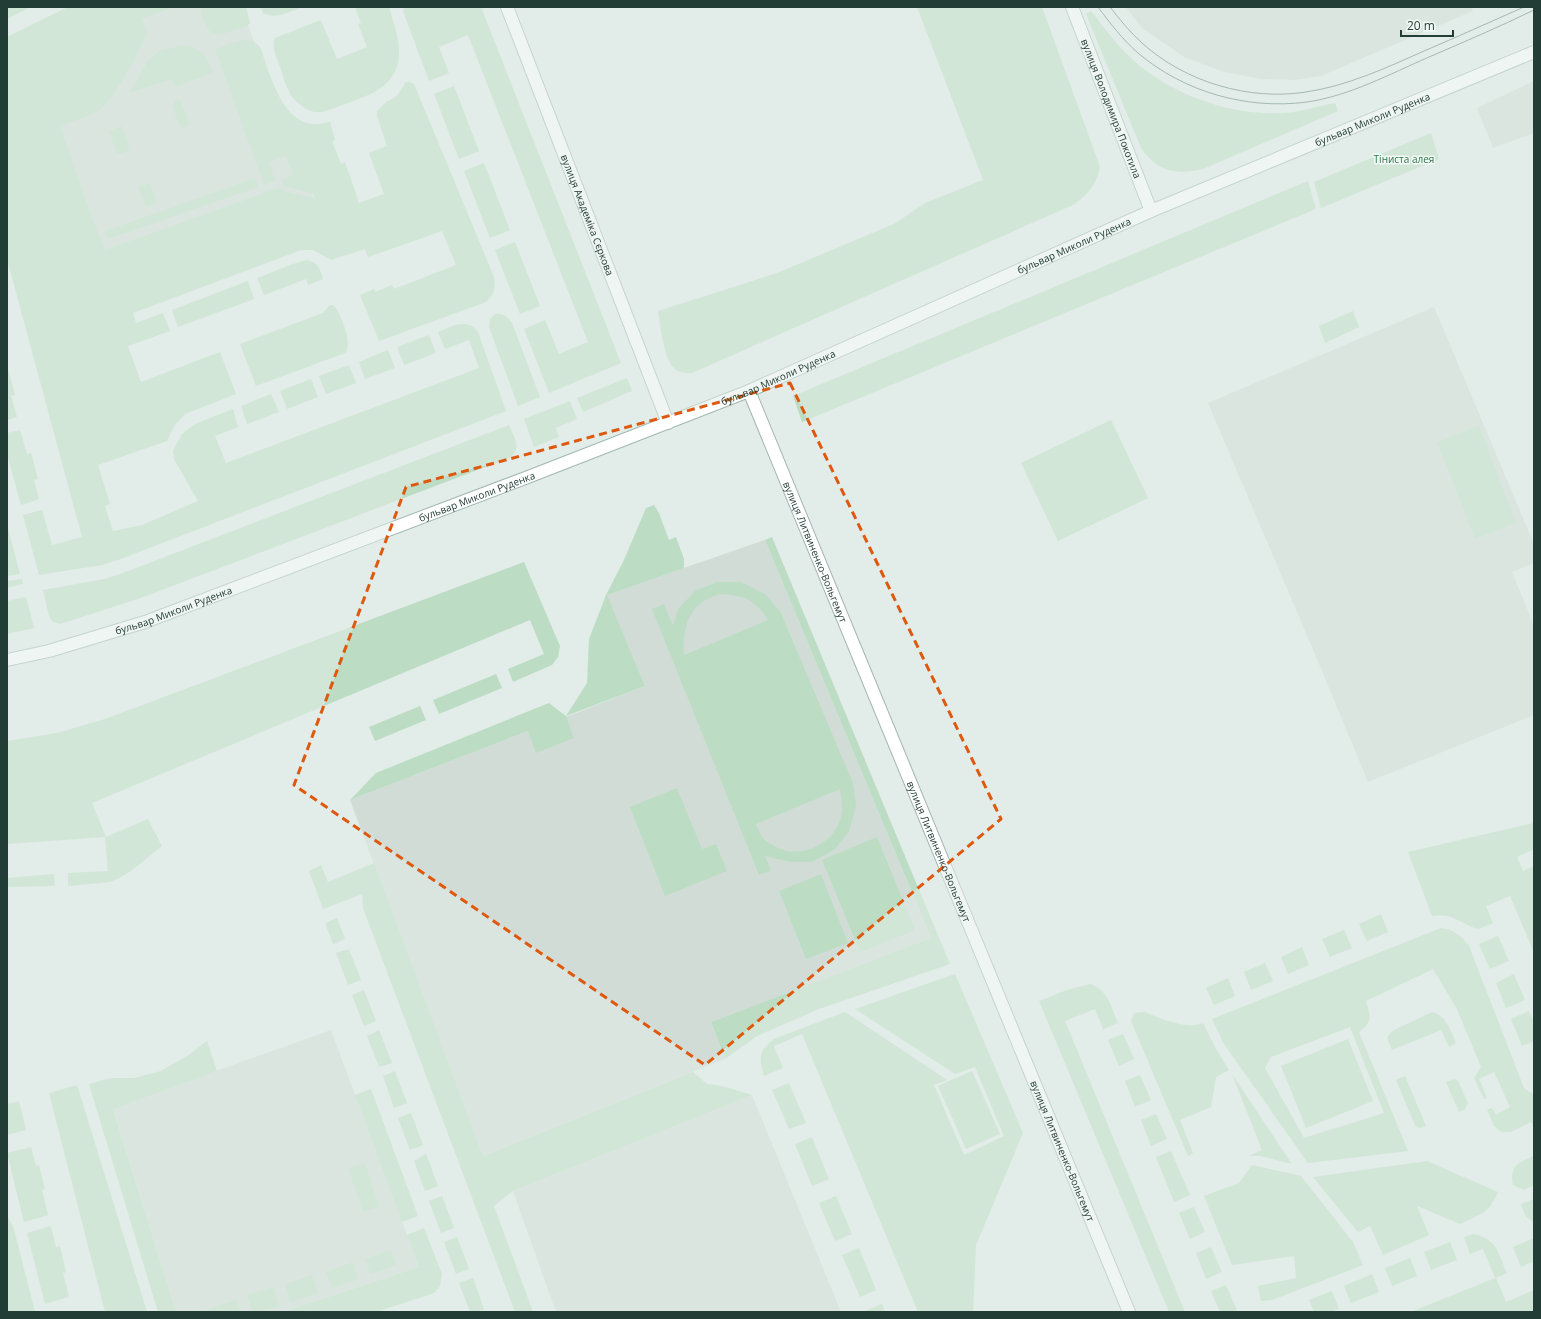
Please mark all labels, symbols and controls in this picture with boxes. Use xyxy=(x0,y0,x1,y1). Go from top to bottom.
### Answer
scale bar xyxy=(1401,12,1453,38)
text: 20 m xyxy=(1407,17,1435,34)
street label: вулиця Володимира Покотила xyxy=(1078,37,1145,180)
street label: бульвар Миколи Руденка xyxy=(1313,89,1432,149)
street label: вулиця Академіка Сєркова xyxy=(558,152,617,278)
park label: Тіниста алея xyxy=(1374,152,1434,166)
street label: бульвар Миколи Руденка xyxy=(1015,214,1133,277)
street label: бульвар Миколи Руденка xyxy=(719,346,837,408)
street label: бульвар Миколи Руденка xyxy=(417,468,537,525)
street label: вулиця Литвиненко-Вольгемут xyxy=(780,479,851,625)
street label: бульвар Миколи Руденка xyxy=(113,583,234,638)
street label: вулиця Литвиненко-Вольгемут xyxy=(904,779,974,924)
street label: вулиця Литвиненко-Вольгемут xyxy=(1027,1078,1098,1224)

